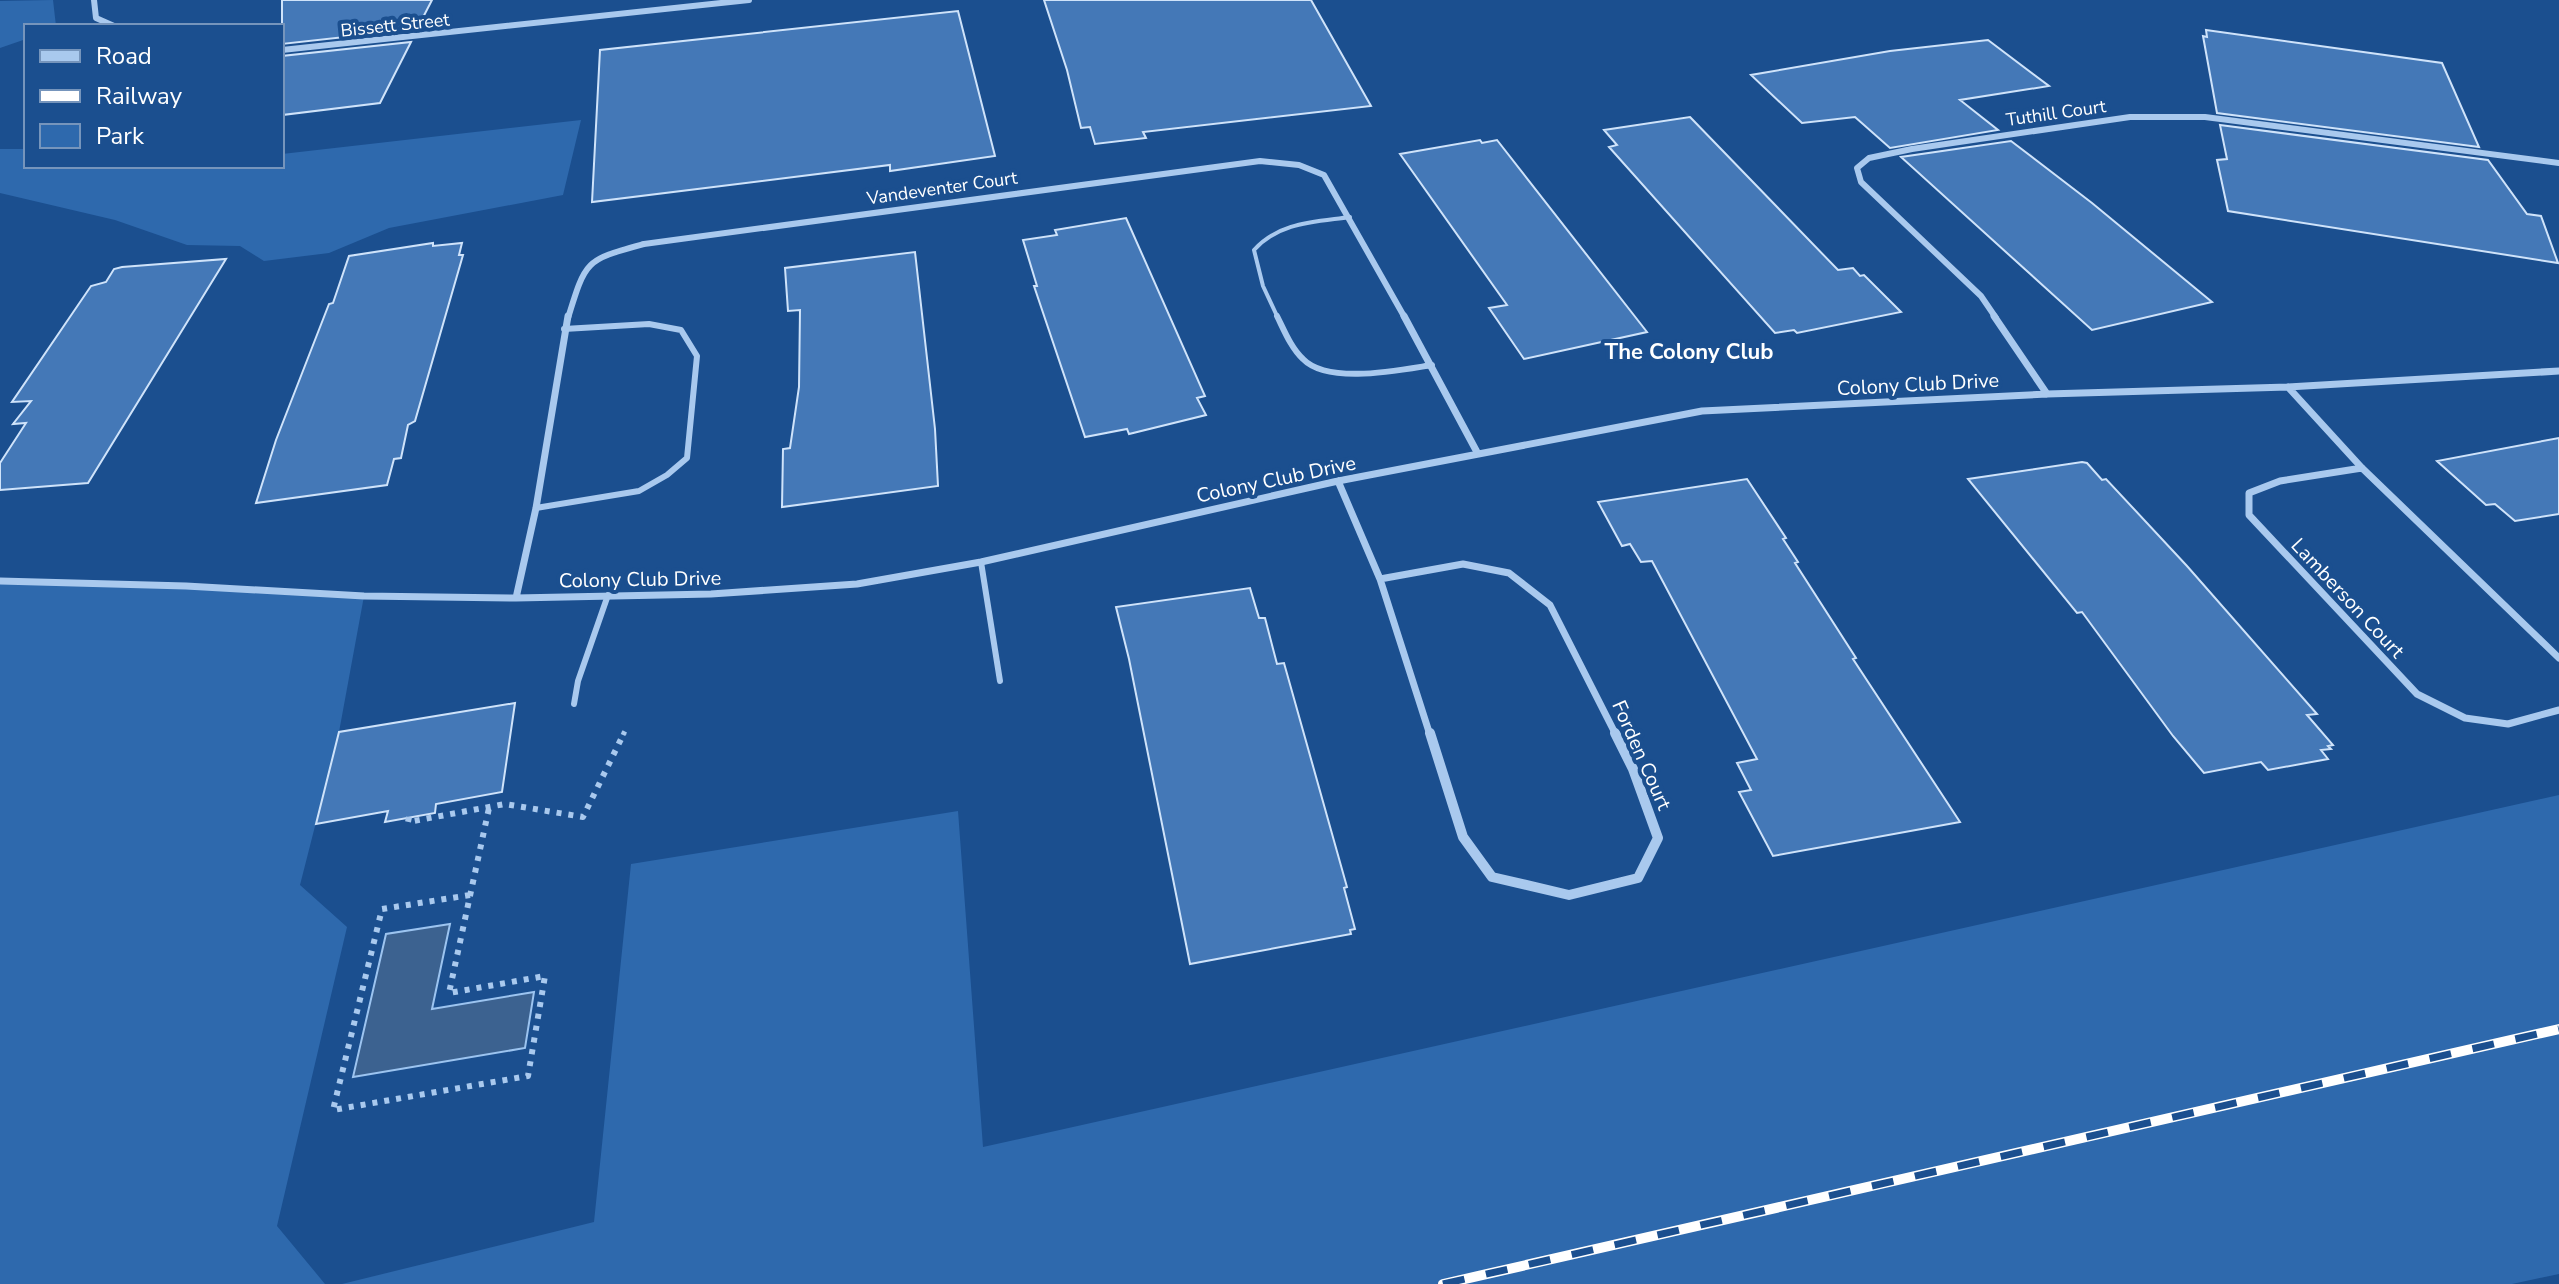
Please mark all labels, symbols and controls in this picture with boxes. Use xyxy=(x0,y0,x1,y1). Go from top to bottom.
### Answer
street label: Bissett Street xyxy=(339,7,451,43)
legend xyxy=(24,24,284,168)
text: Road xyxy=(96,40,152,72)
text: Railway xyxy=(96,80,183,112)
street label: Tuthill Court xyxy=(2005,94,2108,132)
text: Park xyxy=(96,120,145,152)
street label: Vandeventer Court xyxy=(864,165,1019,211)
district label: The Colony Club xyxy=(1605,337,1773,367)
street label: Colony Club Drive xyxy=(1836,367,2000,402)
street label: Colony Club Drive xyxy=(1194,449,1358,510)
street label: Lamberson Court xyxy=(2285,532,2411,665)
street label: Colony Club Drive xyxy=(559,565,721,594)
street label: Forden Court xyxy=(1605,696,1678,815)

